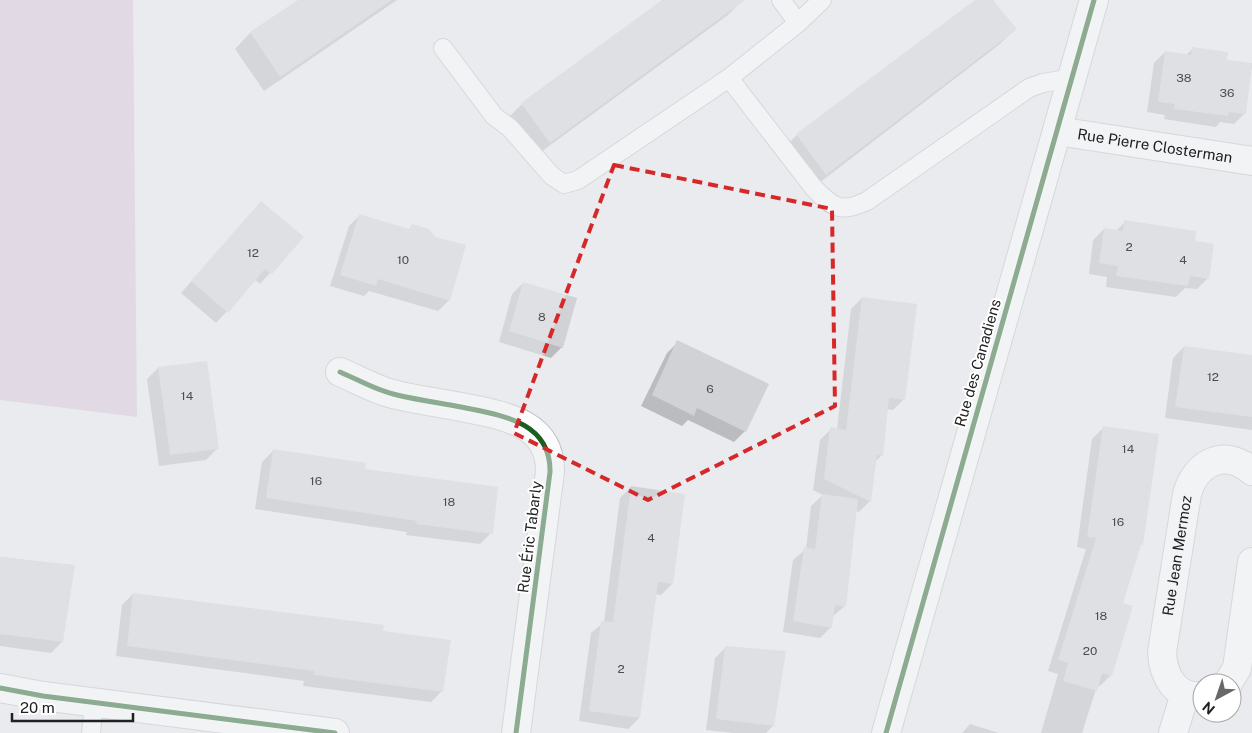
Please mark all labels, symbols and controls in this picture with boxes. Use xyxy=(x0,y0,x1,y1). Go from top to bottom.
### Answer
house number: 38 xyxy=(1176,71,1192,85)
house number: 36 xyxy=(1220,86,1234,100)
street label: Rue Pierre Closterman xyxy=(1076,125,1234,166)
house number: 2 xyxy=(1125,240,1133,254)
house number: 12 xyxy=(247,246,259,260)
house number: 10 xyxy=(397,253,409,267)
house number: 4 xyxy=(1179,253,1187,267)
street label: Rue des Canadiens xyxy=(951,297,1004,429)
house number: 8 xyxy=(538,310,546,324)
house number: 12 xyxy=(1207,370,1219,384)
house number: 6 xyxy=(706,382,714,396)
house number: 14 xyxy=(181,389,194,403)
house number: 14 xyxy=(1122,442,1135,456)
house number: 16 xyxy=(310,474,322,488)
street label: Rue Éric Tabarly xyxy=(514,480,545,594)
street label: Rue Jean Mermoz xyxy=(1159,494,1195,617)
house number: 18 xyxy=(443,495,456,509)
house number: 16 xyxy=(1112,515,1124,529)
house number: 4 xyxy=(647,531,655,545)
house number: 18 xyxy=(1095,609,1108,623)
house number: 20 xyxy=(1083,644,1097,658)
house number: 2 xyxy=(617,662,625,676)
north arrow xyxy=(1192,673,1242,723)
scale bar xyxy=(12,690,134,722)
text: N xyxy=(1199,698,1218,718)
text: 20 m xyxy=(20,699,55,716)

